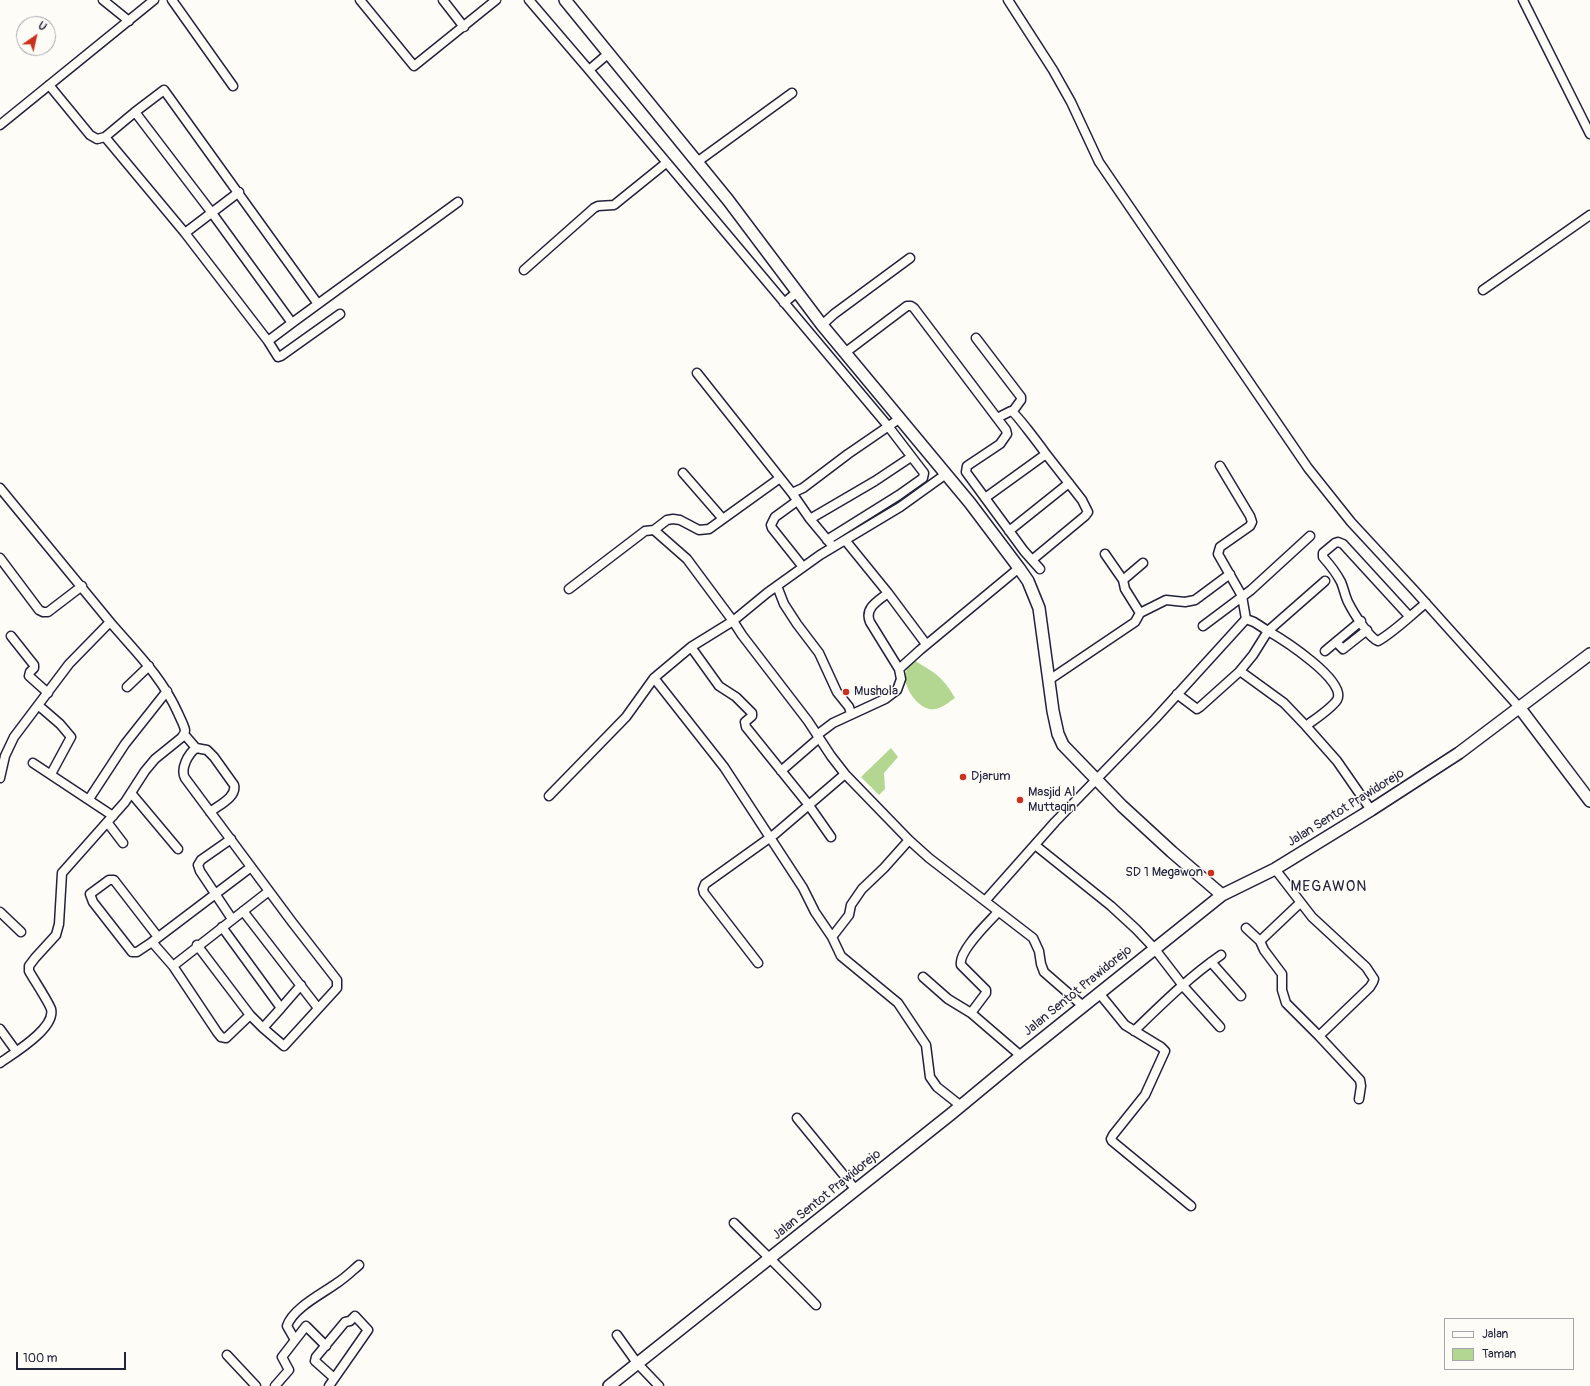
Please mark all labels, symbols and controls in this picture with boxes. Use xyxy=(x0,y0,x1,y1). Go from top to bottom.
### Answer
north arrow xyxy=(16,16,56,56)
text: U xyxy=(36,19,49,34)
place label: Mushola xyxy=(854,684,898,700)
marker: Mushola xyxy=(841,687,851,697)
street label: Jalan Sentot Prawidorejo xyxy=(1285,766,1407,850)
place label: Djarum xyxy=(971,769,1011,785)
marker: Djarum xyxy=(958,772,968,782)
place label: Masjid Al Muttaqin xyxy=(1028,785,1076,816)
marker: Masjid Al Muttaqin xyxy=(1015,795,1025,805)
place label: SD 1 Megawon xyxy=(1125,865,1203,881)
marker: SD 1 Megawon xyxy=(1206,868,1216,878)
district label: MEGAWON xyxy=(1291,878,1367,896)
street label: Jalan Sentot Prawidorejo xyxy=(1021,942,1135,1040)
street label: Jalan Sentot Prawidorejo xyxy=(770,1146,884,1244)
legend xyxy=(1444,1318,1574,1370)
text: Jalan xyxy=(1482,1327,1508,1342)
scale bar xyxy=(18,1344,128,1370)
text: Taman xyxy=(1482,1347,1516,1362)
text: 100 m xyxy=(23,1351,57,1366)

